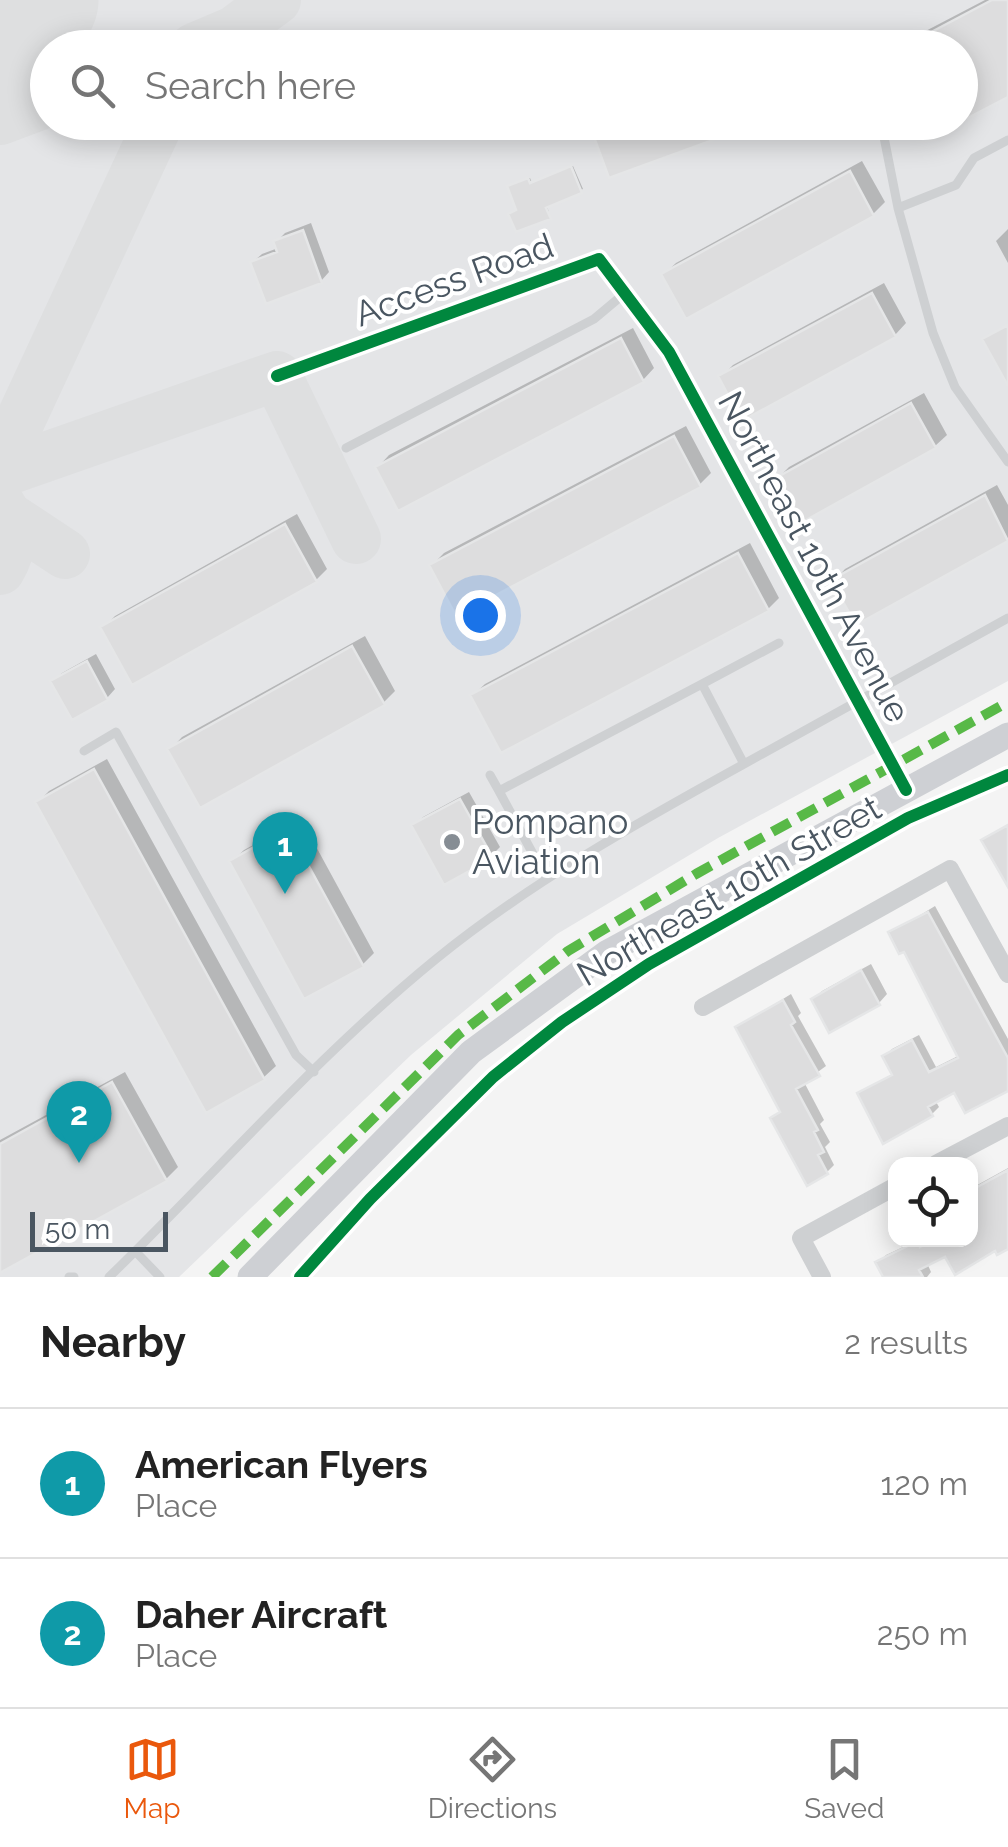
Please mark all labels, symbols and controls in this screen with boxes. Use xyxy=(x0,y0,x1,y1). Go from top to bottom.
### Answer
search box xyxy=(30,30,978,140)
icon: search xyxy=(65,58,120,113)
text: Search here xyxy=(145,63,356,108)
street label: Access Road xyxy=(349,225,559,334)
street label: Northeast 10th Avenue xyxy=(710,385,919,729)
your location xyxy=(455,590,506,641)
street label: Northeast 10th Street xyxy=(570,787,888,994)
place label: Pompano Aviation xyxy=(472,801,628,882)
pin: 1 xyxy=(252,812,318,894)
marker: Pompano Aviation xyxy=(441,831,463,853)
pin: 2 xyxy=(46,1080,112,1163)
map controls xyxy=(888,1157,978,1247)
button: locate xyxy=(888,1157,978,1247)
scale bar xyxy=(30,1207,168,1252)
text: 50 m xyxy=(45,1213,110,1246)
text: Nearby xyxy=(40,1318,186,1367)
text: 2 results xyxy=(844,1324,968,1361)
text: American Flyers xyxy=(135,1442,428,1487)
text: 1 xyxy=(65,1465,80,1502)
text: 120 m xyxy=(880,1465,968,1502)
text: Place xyxy=(135,1487,217,1524)
text: Daher Aircraft xyxy=(135,1592,387,1637)
text: 2 xyxy=(63,1615,82,1652)
text: 250 m xyxy=(877,1615,968,1652)
text: Place xyxy=(135,1637,217,1674)
tab: Map xyxy=(124,1732,181,1825)
tab: Directions xyxy=(428,1732,557,1825)
tab: Saved xyxy=(804,1732,884,1825)

